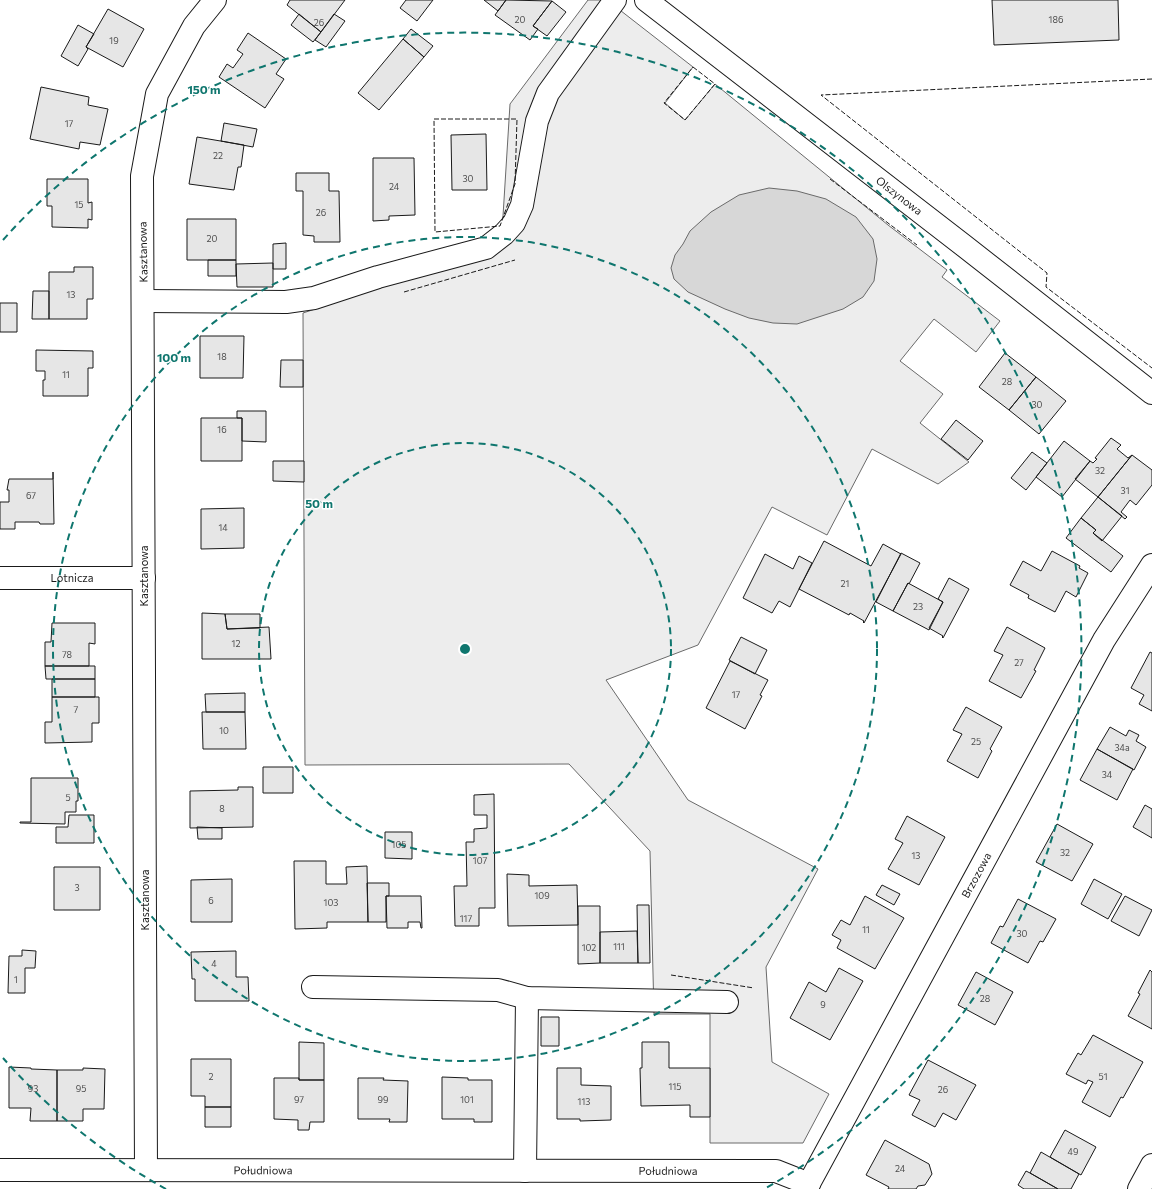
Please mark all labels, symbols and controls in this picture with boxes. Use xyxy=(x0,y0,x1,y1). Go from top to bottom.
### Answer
house number: 20 xyxy=(515,14,526,25)
house number: 186 xyxy=(1049,14,1063,25)
house number: 26 xyxy=(314,17,324,28)
house number: 19 xyxy=(109,35,119,46)
text: 150 m xyxy=(187,82,221,96)
house number: 17 xyxy=(65,118,74,129)
house number: 22 xyxy=(213,150,223,161)
house number: 30 xyxy=(462,173,474,184)
street label: Olszynowa xyxy=(874,173,925,217)
house number: 24 xyxy=(389,181,400,192)
house number: 15 xyxy=(74,199,84,210)
house number: 26 xyxy=(316,207,326,218)
street label: Kasztanowa xyxy=(135,221,150,283)
house number: 20 xyxy=(207,233,218,244)
house number: 13 xyxy=(67,289,75,300)
text: 100 m xyxy=(157,350,191,364)
house number: 18 xyxy=(217,351,227,362)
house number: 11 xyxy=(62,369,70,380)
house number: 28 xyxy=(1002,376,1012,387)
house number: 30 xyxy=(1031,399,1043,410)
house number: 16 xyxy=(217,424,227,435)
house number: 32 xyxy=(1095,465,1105,476)
house number: 31 xyxy=(1121,485,1129,496)
house number: 67 xyxy=(26,490,36,501)
text: 50 m xyxy=(305,496,333,510)
house number: 14 xyxy=(218,522,228,533)
street label: Kasztanowa xyxy=(137,546,150,607)
street label: Lotnicza xyxy=(50,571,94,584)
house number: 21 xyxy=(841,578,849,589)
house number: 23 xyxy=(913,601,923,612)
house number: 12 xyxy=(232,638,240,649)
centre of rings xyxy=(458,642,472,656)
house number: 78 xyxy=(62,649,72,660)
house number: 27 xyxy=(1014,657,1024,668)
house number: 17 xyxy=(732,689,741,700)
house number: 7 xyxy=(74,704,79,715)
house number: 10 xyxy=(219,725,229,736)
house number: 25 xyxy=(971,736,981,747)
house number: 34a xyxy=(1114,742,1130,753)
house number: 34 xyxy=(1102,769,1113,780)
house number: 5 xyxy=(65,792,71,803)
house number: 8 xyxy=(219,803,225,814)
house number: 105 xyxy=(392,839,406,850)
house number: 32 xyxy=(1060,847,1070,858)
house number: 13 xyxy=(912,850,920,861)
street label: Brzozowa xyxy=(958,850,993,900)
house number: 107 xyxy=(473,855,487,866)
street label: Kasztanowa xyxy=(138,870,151,931)
house number: 3 xyxy=(74,882,80,893)
house number: 109 xyxy=(534,890,550,901)
house number: 6 xyxy=(208,895,214,906)
house number: 103 xyxy=(324,897,338,908)
house number: 117 xyxy=(460,913,472,924)
house number: 11 xyxy=(862,924,870,935)
house number: 30 xyxy=(1016,928,1028,939)
house number: 111 xyxy=(613,941,625,952)
house number: 102 xyxy=(582,942,596,953)
house number: 4 xyxy=(211,958,217,969)
house number: 1 xyxy=(14,974,18,985)
house number: 28 xyxy=(980,993,990,1004)
house number: 9 xyxy=(820,999,826,1010)
house number: 2 xyxy=(209,1071,214,1082)
house number: 51 xyxy=(1098,1071,1108,1082)
house number: 115 xyxy=(669,1081,681,1092)
house number: 93 xyxy=(28,1083,38,1094)
house number: 95 xyxy=(76,1083,86,1094)
house number: 26 xyxy=(938,1084,948,1095)
house number: 97 xyxy=(294,1094,304,1105)
house number: 99 xyxy=(378,1094,388,1105)
house number: 101 xyxy=(460,1094,474,1105)
house number: 113 xyxy=(578,1096,590,1107)
house number: 49 xyxy=(1068,1146,1078,1157)
street label: Południowa xyxy=(233,1163,293,1176)
house number: 24 xyxy=(895,1163,906,1174)
street label: Południowa xyxy=(638,1164,698,1177)

